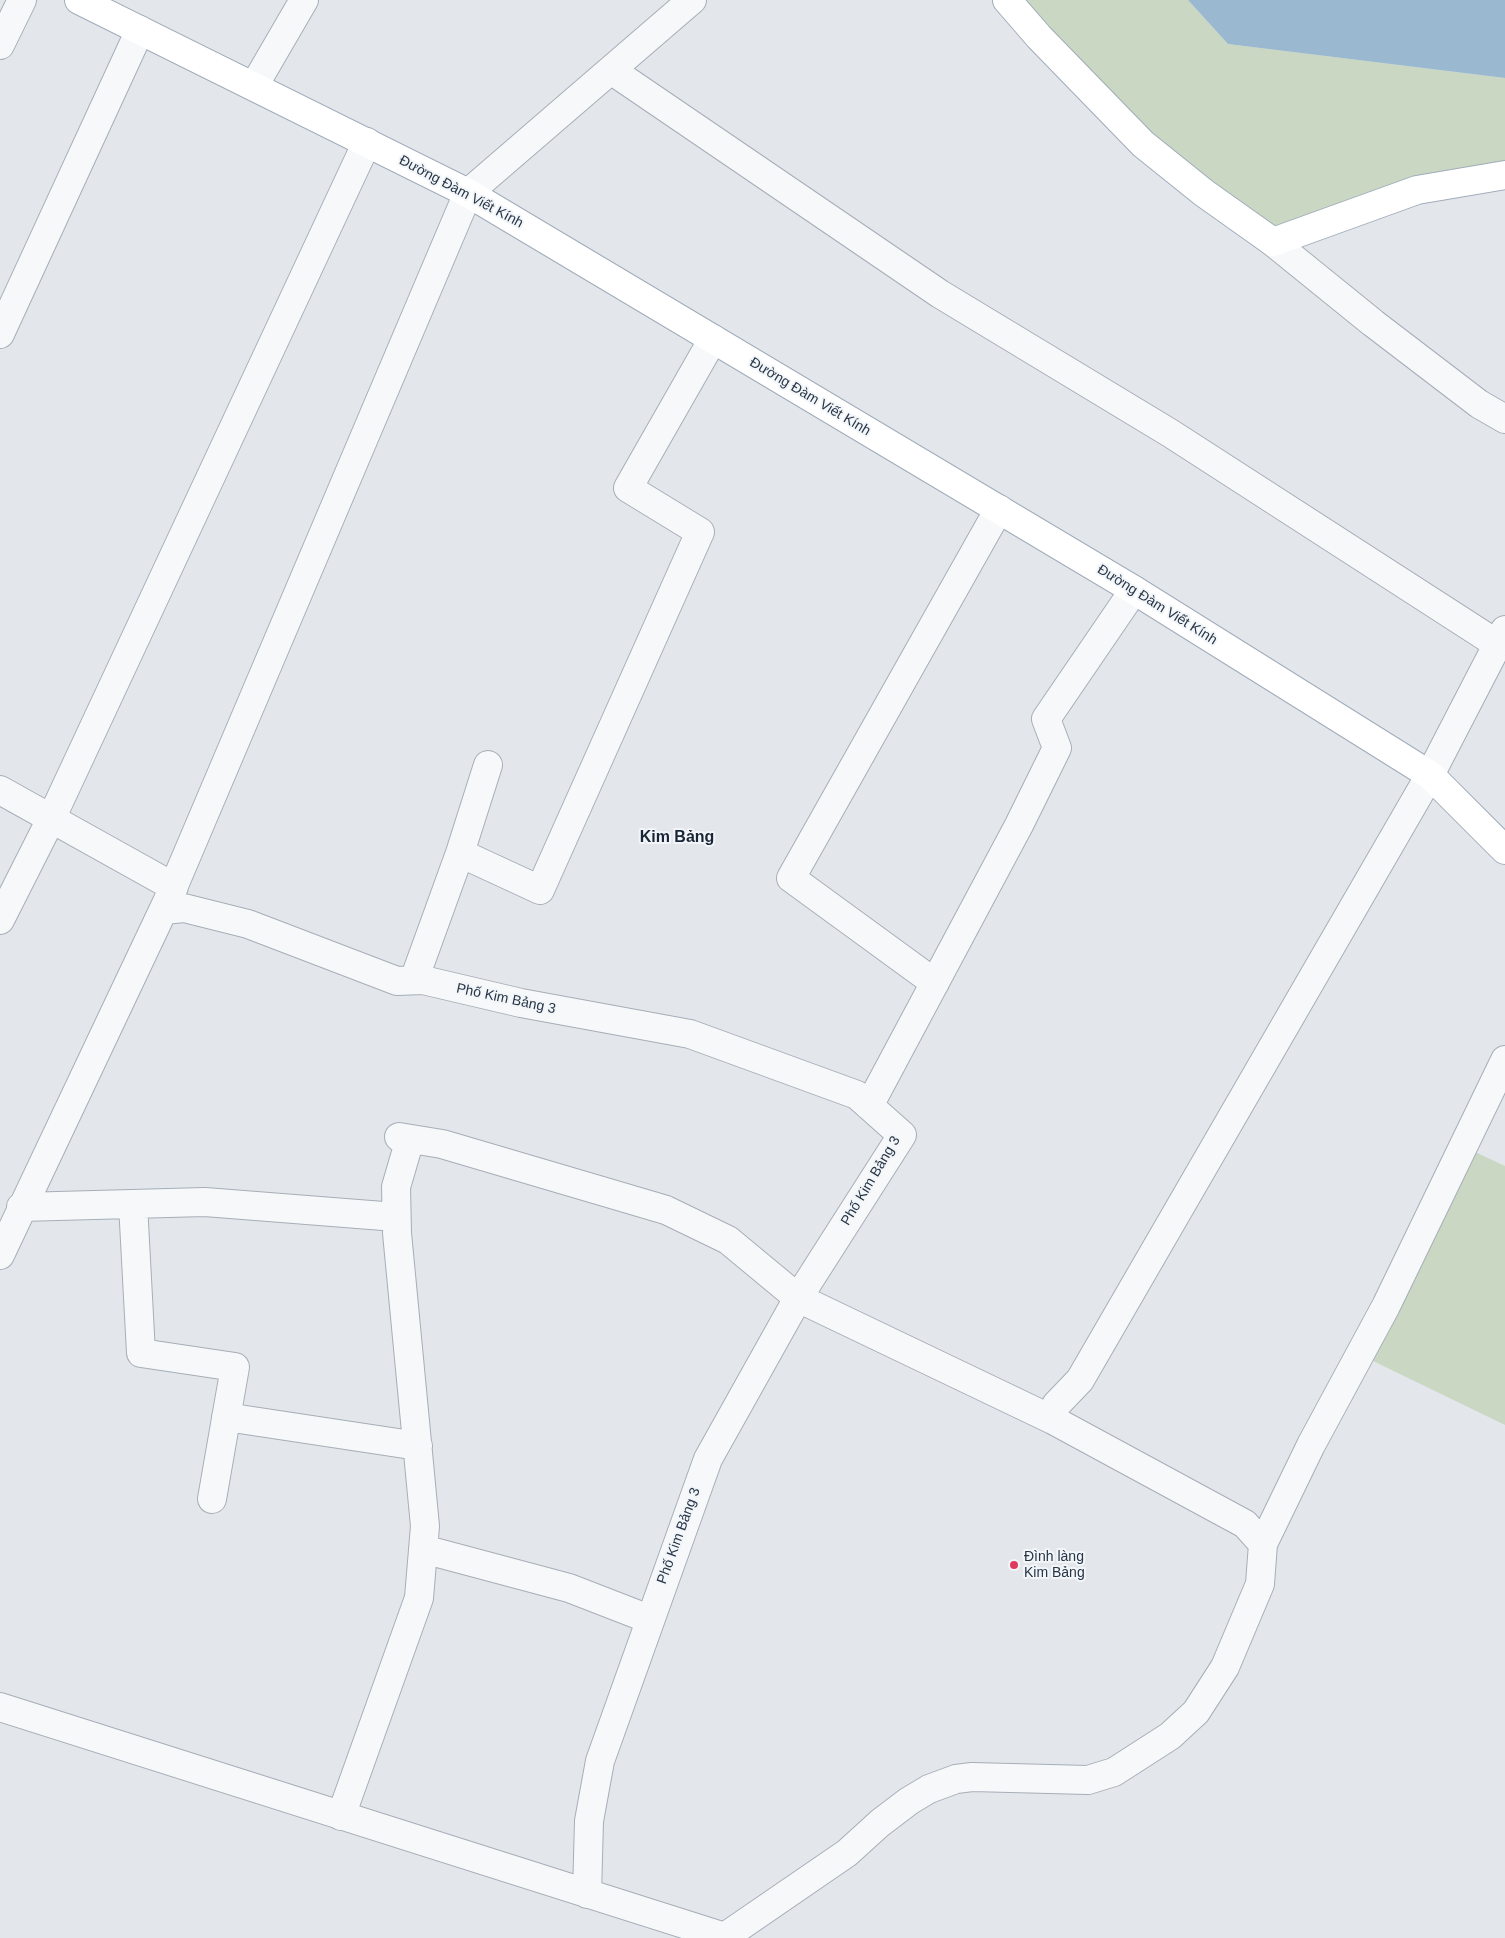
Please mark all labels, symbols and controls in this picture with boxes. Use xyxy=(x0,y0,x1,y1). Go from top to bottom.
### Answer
street label: Đường Đàm Viết Kính xyxy=(396,152,526,232)
street label: Đường Đàm Viết Kính xyxy=(746,354,874,440)
street label: Đường Đàm Viết Kính xyxy=(1094,561,1220,649)
district label: Kim Bảng xyxy=(640,828,714,848)
street label: Phố Kim Bảng 3 xyxy=(455,980,557,1018)
street label: Phố Kim Bảng 3 xyxy=(838,1133,904,1229)
street label: Phố Kim Bảng 3 xyxy=(654,1486,704,1586)
place label: Đình làng Kim Bảng xyxy=(1024,1549,1085,1581)
marker: Đình làng Kim Bảng xyxy=(1008,1559,1020,1571)

